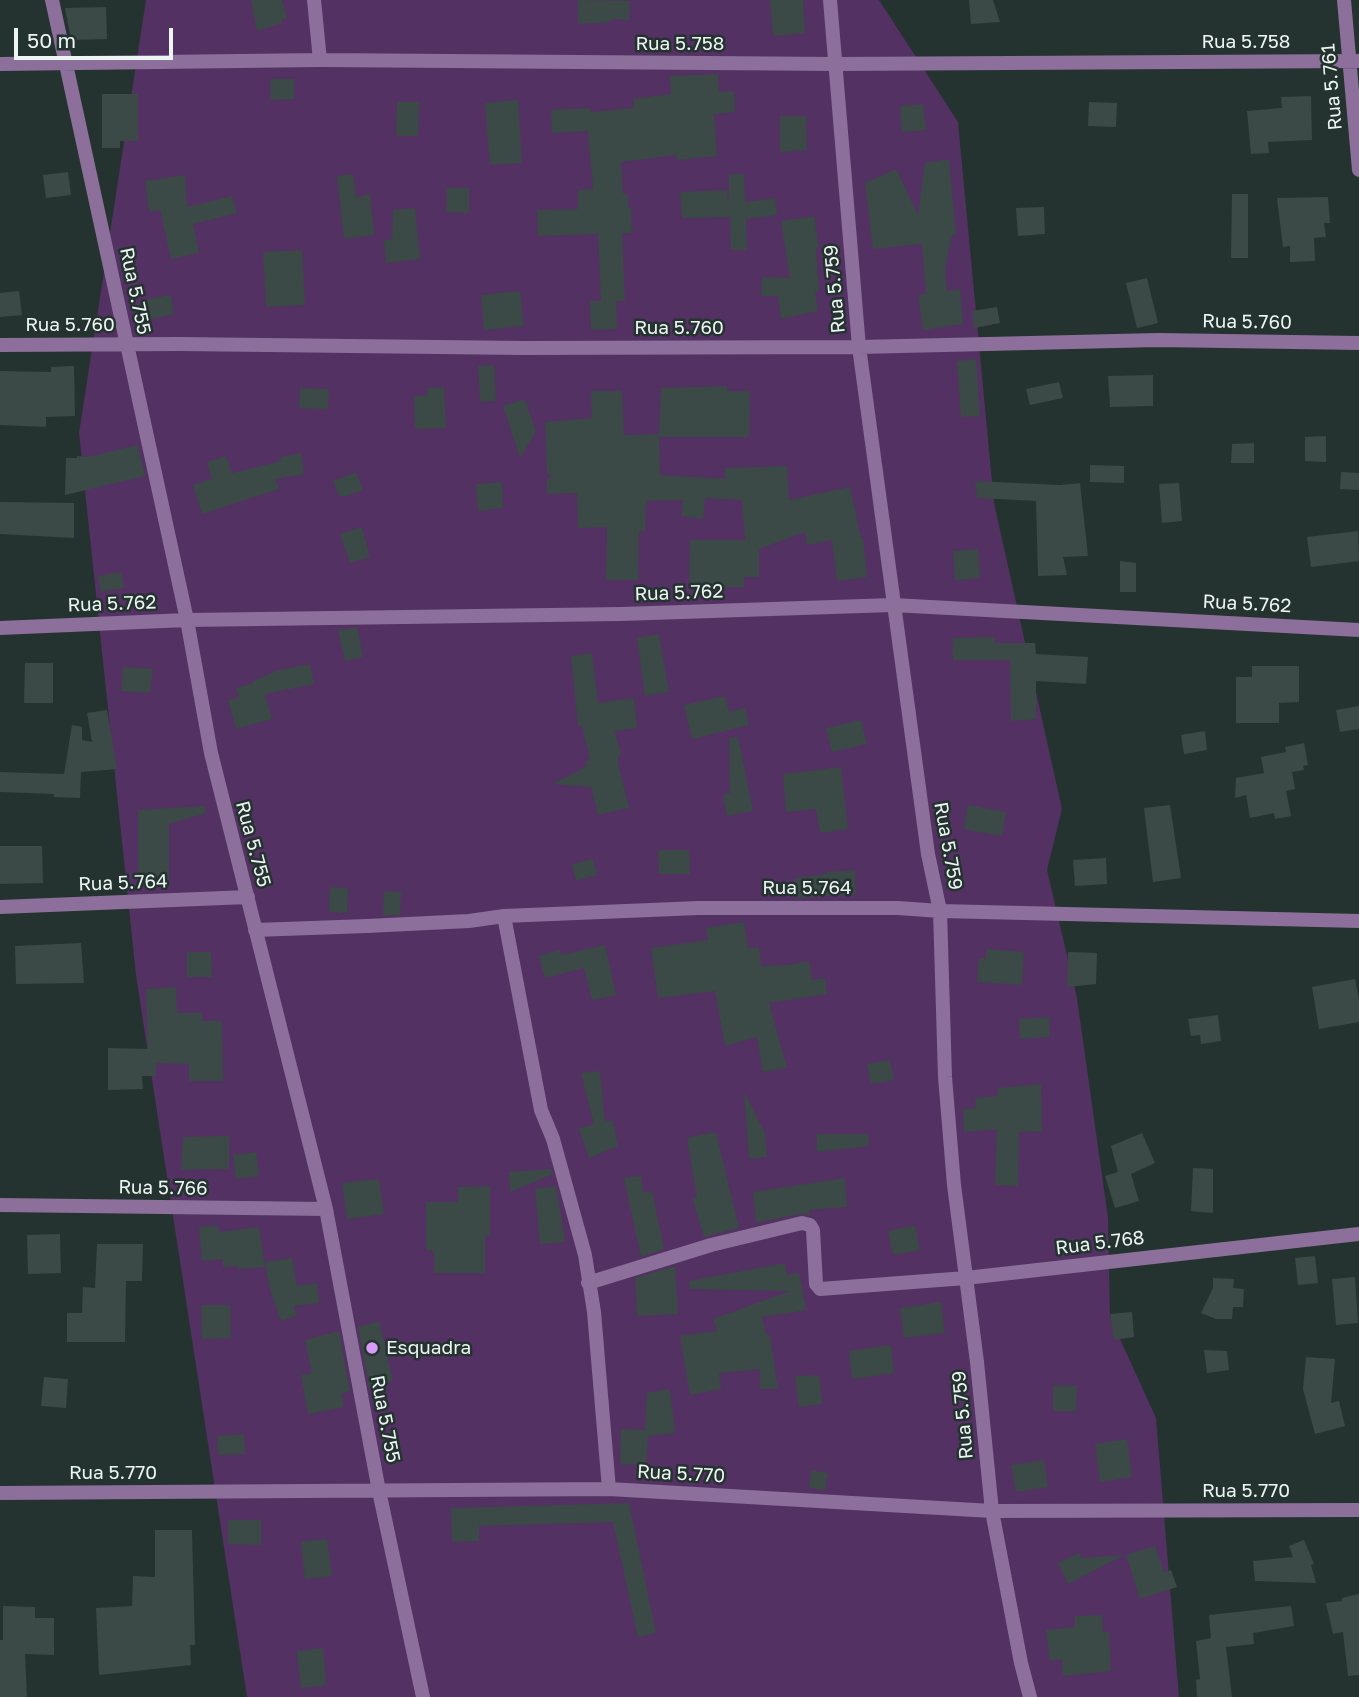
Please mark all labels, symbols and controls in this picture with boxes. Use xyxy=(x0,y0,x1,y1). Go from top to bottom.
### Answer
scale bar xyxy=(18,14,177,58)
text: 50 m xyxy=(27,27,76,53)
street label: Rua 5.758 xyxy=(1202,31,1290,53)
street label: Rua 5.758 xyxy=(636,33,724,55)
street label: Rua 5.761 xyxy=(1317,43,1347,131)
street label: Rua 5.759 xyxy=(820,244,850,334)
street label: Rua 5.755 xyxy=(115,245,155,337)
street label: Rua 5.760 xyxy=(1202,310,1292,334)
street label: Rua 5.760 xyxy=(25,314,115,336)
street label: Rua 5.760 xyxy=(634,317,724,339)
street label: Rua 5.762 xyxy=(634,580,724,606)
street label: Rua 5.762 xyxy=(1202,590,1292,618)
street label: Rua 5.762 xyxy=(67,591,157,617)
street label: Rua 5.755 xyxy=(231,798,275,890)
street label: Rua 5.759 xyxy=(929,800,967,892)
street label: Rua 5.764 xyxy=(78,870,168,896)
street label: Rua 5.764 xyxy=(762,877,852,899)
street label: Rua 5.766 xyxy=(118,1176,208,1200)
street label: Rua 5.768 xyxy=(1054,1226,1146,1260)
place label: Esquadra xyxy=(386,1337,471,1359)
marker: Esquadra xyxy=(364,1340,380,1356)
street label: Rua 5.759 xyxy=(948,1370,978,1460)
street label: Rua 5.755 xyxy=(365,1373,405,1465)
street label: Rua 5.770 xyxy=(636,1460,726,1488)
street label: Rua 5.770 xyxy=(69,1462,157,1484)
street label: Rua 5.770 xyxy=(1202,1480,1290,1502)

